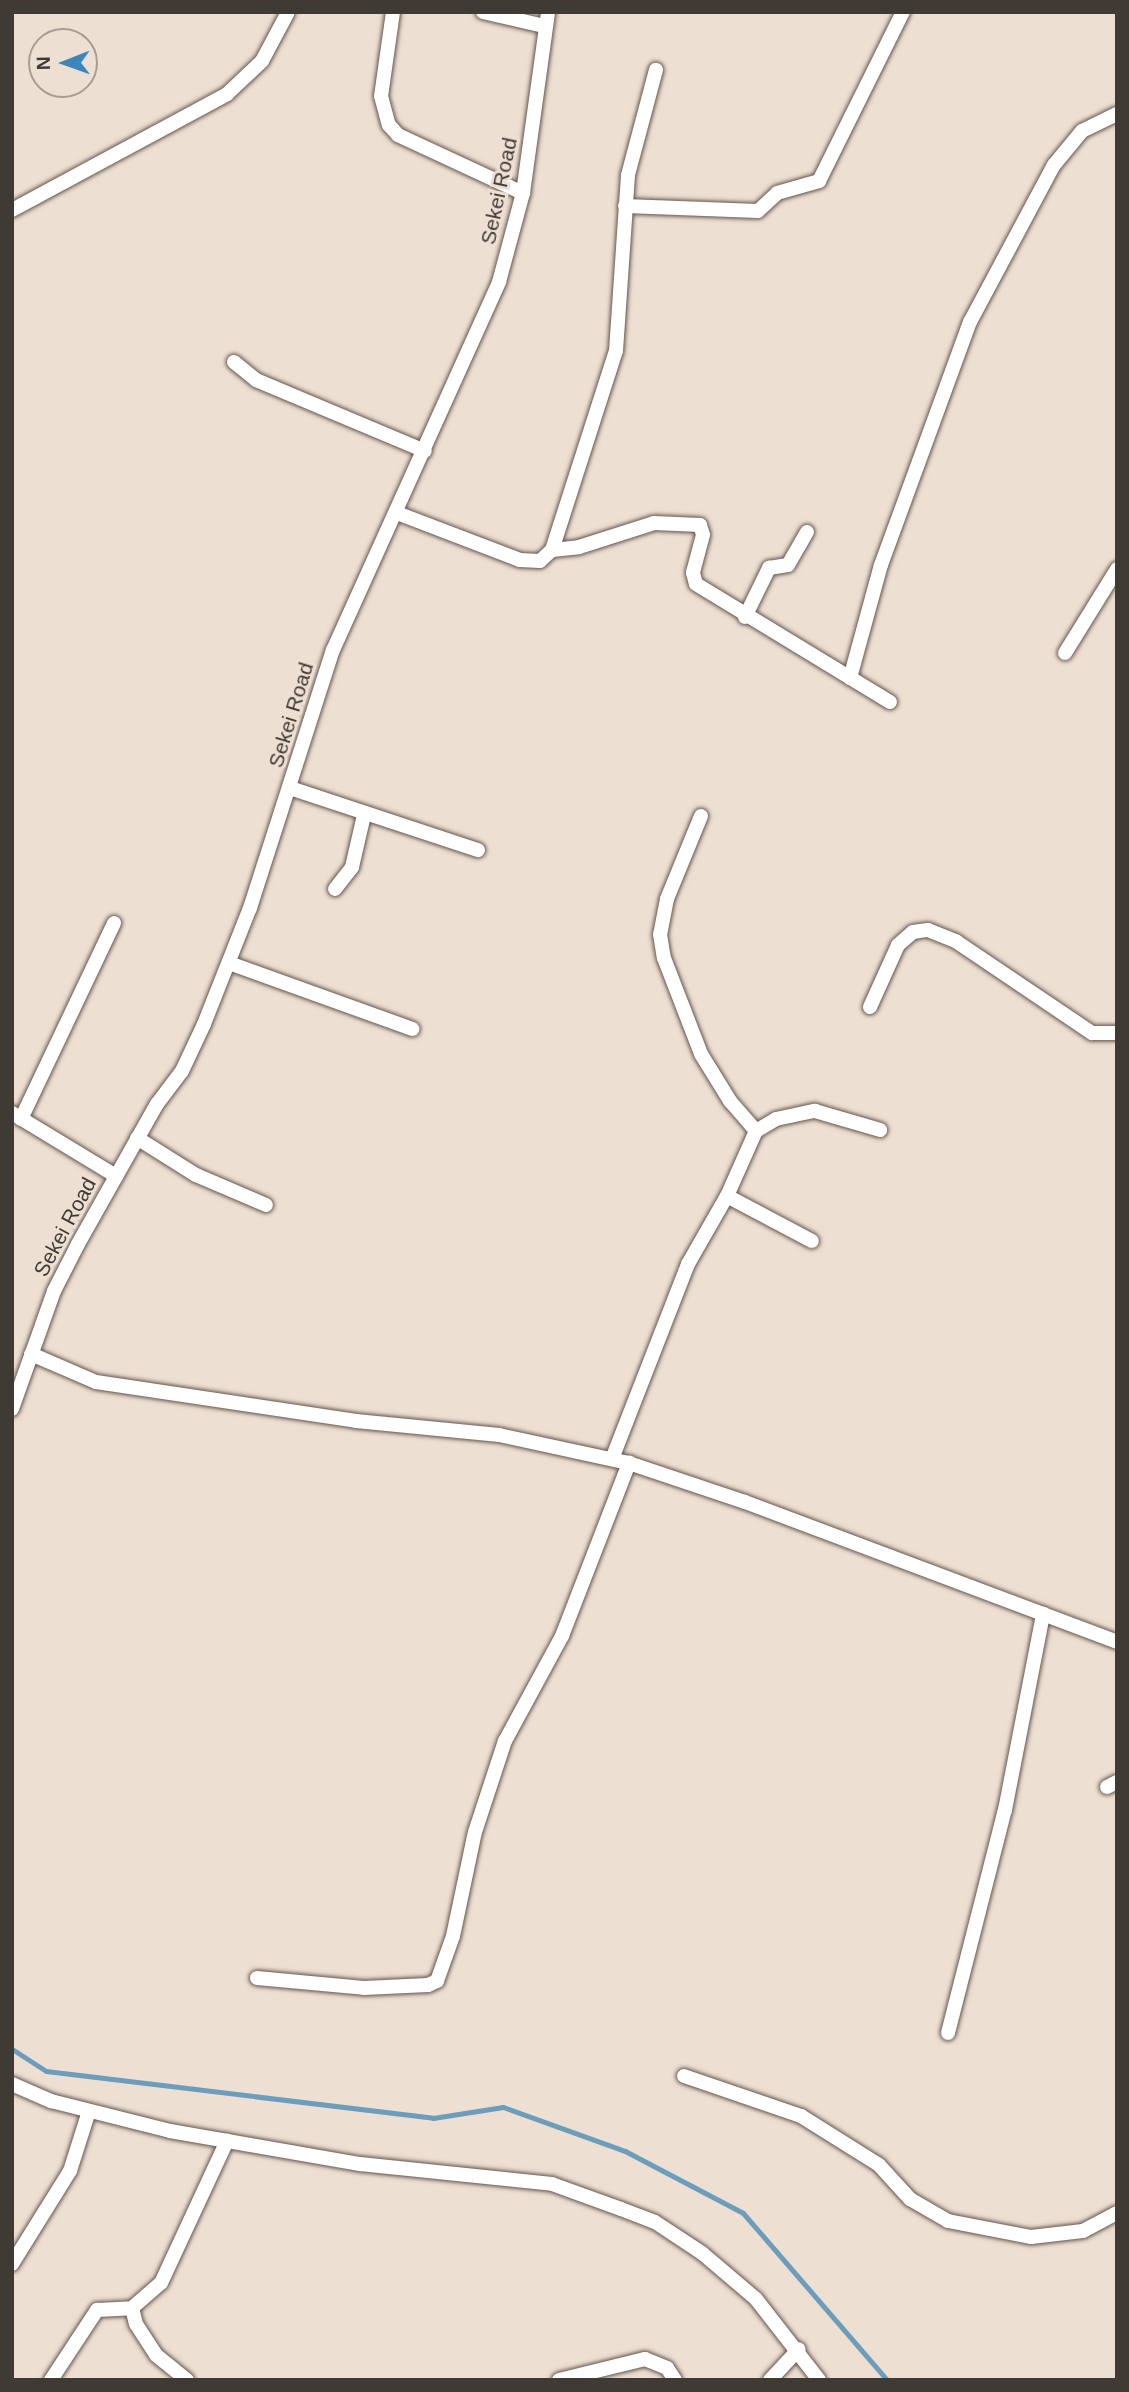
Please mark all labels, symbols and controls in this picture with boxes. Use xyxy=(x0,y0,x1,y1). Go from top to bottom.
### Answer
north arrow xyxy=(28,28,98,98)
text: N xyxy=(33,56,54,70)
street label: Sekei Road xyxy=(475,135,523,247)
street label: Sekei Road xyxy=(263,659,319,771)
street label: Sekei Road xyxy=(28,1173,102,1281)

